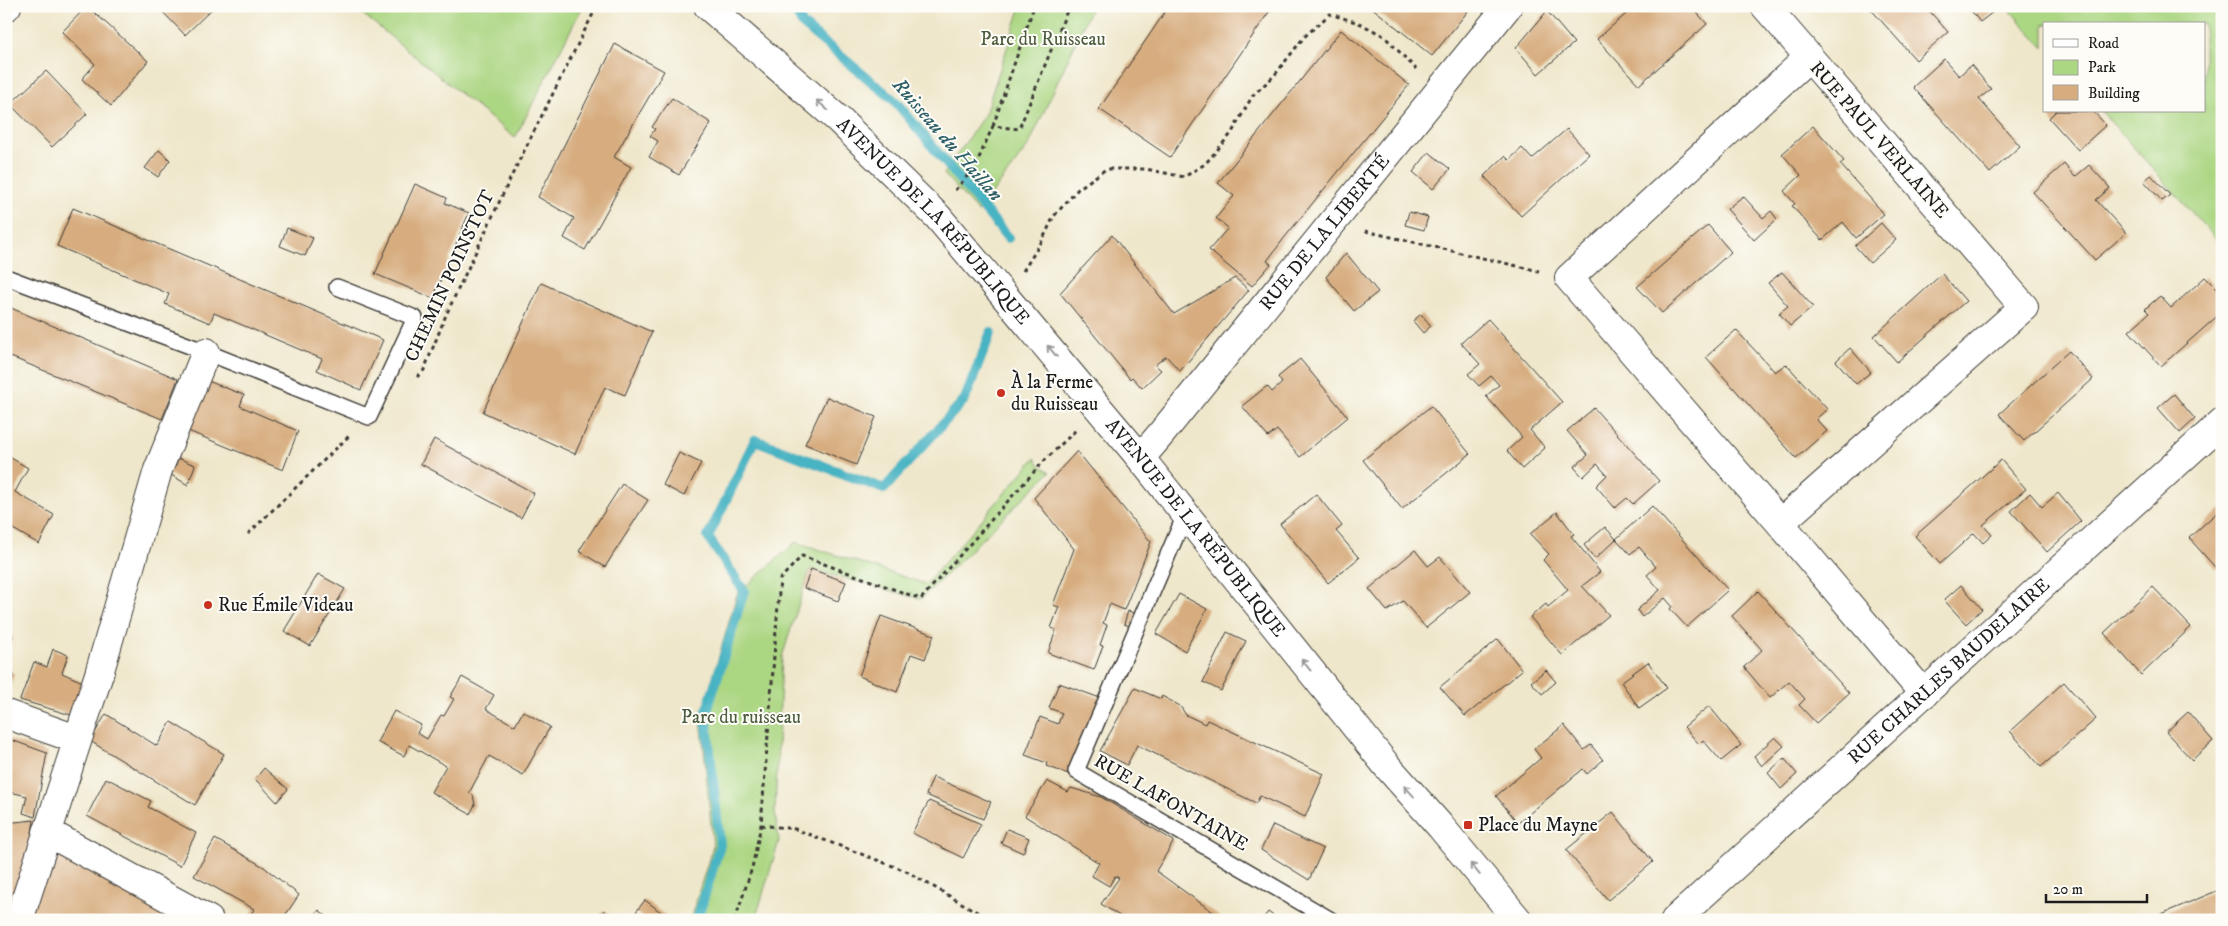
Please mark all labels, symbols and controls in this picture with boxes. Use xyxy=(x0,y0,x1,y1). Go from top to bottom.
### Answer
legend xyxy=(2043,22,2206,112)
park label: Parc du Ruisseau xyxy=(980,28,1106,51)
text: Road xyxy=(2088,34,2120,53)
street label: RUE PAUL VERLAINE xyxy=(1805,57,1953,223)
text: Park xyxy=(2088,58,2117,77)
water label: Ruisseau du Haillan xyxy=(886,72,1007,207)
text: Building xyxy=(2088,84,2140,103)
one-way arrow xyxy=(815,99,828,111)
street label: AVENUE DE LA RÉPUBLIQUE xyxy=(832,113,1035,329)
street label: RUE DE LA LIBERTÉ xyxy=(1255,149,1394,315)
street label: CHEMIN POINSTOT xyxy=(400,186,500,365)
one-way arrow xyxy=(1046,345,1057,358)
place label: À la Ferme du Ruisseau xyxy=(1011,369,1098,416)
marker: À la Ferme du Ruisseau xyxy=(995,387,1007,399)
street label: AVENUE DE LA RÉPUBLIQUE xyxy=(1101,414,1291,642)
street label: RUE CHARLES BAUDELAIRE xyxy=(1843,573,2054,769)
place label: Rue Émile Videau xyxy=(218,593,353,617)
marker: Rue Émile Videau xyxy=(202,599,214,611)
one-way arrow xyxy=(1301,659,1312,672)
park label: Parc du ruisseau xyxy=(681,706,801,729)
street label: RUE LAFONTAINE xyxy=(1090,750,1252,856)
one-way arrow xyxy=(1403,784,1415,797)
place label: Place du Mayne xyxy=(1478,814,1598,837)
marker: Place du Mayne xyxy=(1462,819,1474,831)
one-way arrow xyxy=(1470,863,1481,876)
scale bar xyxy=(2046,871,2147,903)
text: 20 m xyxy=(2053,880,2083,899)

